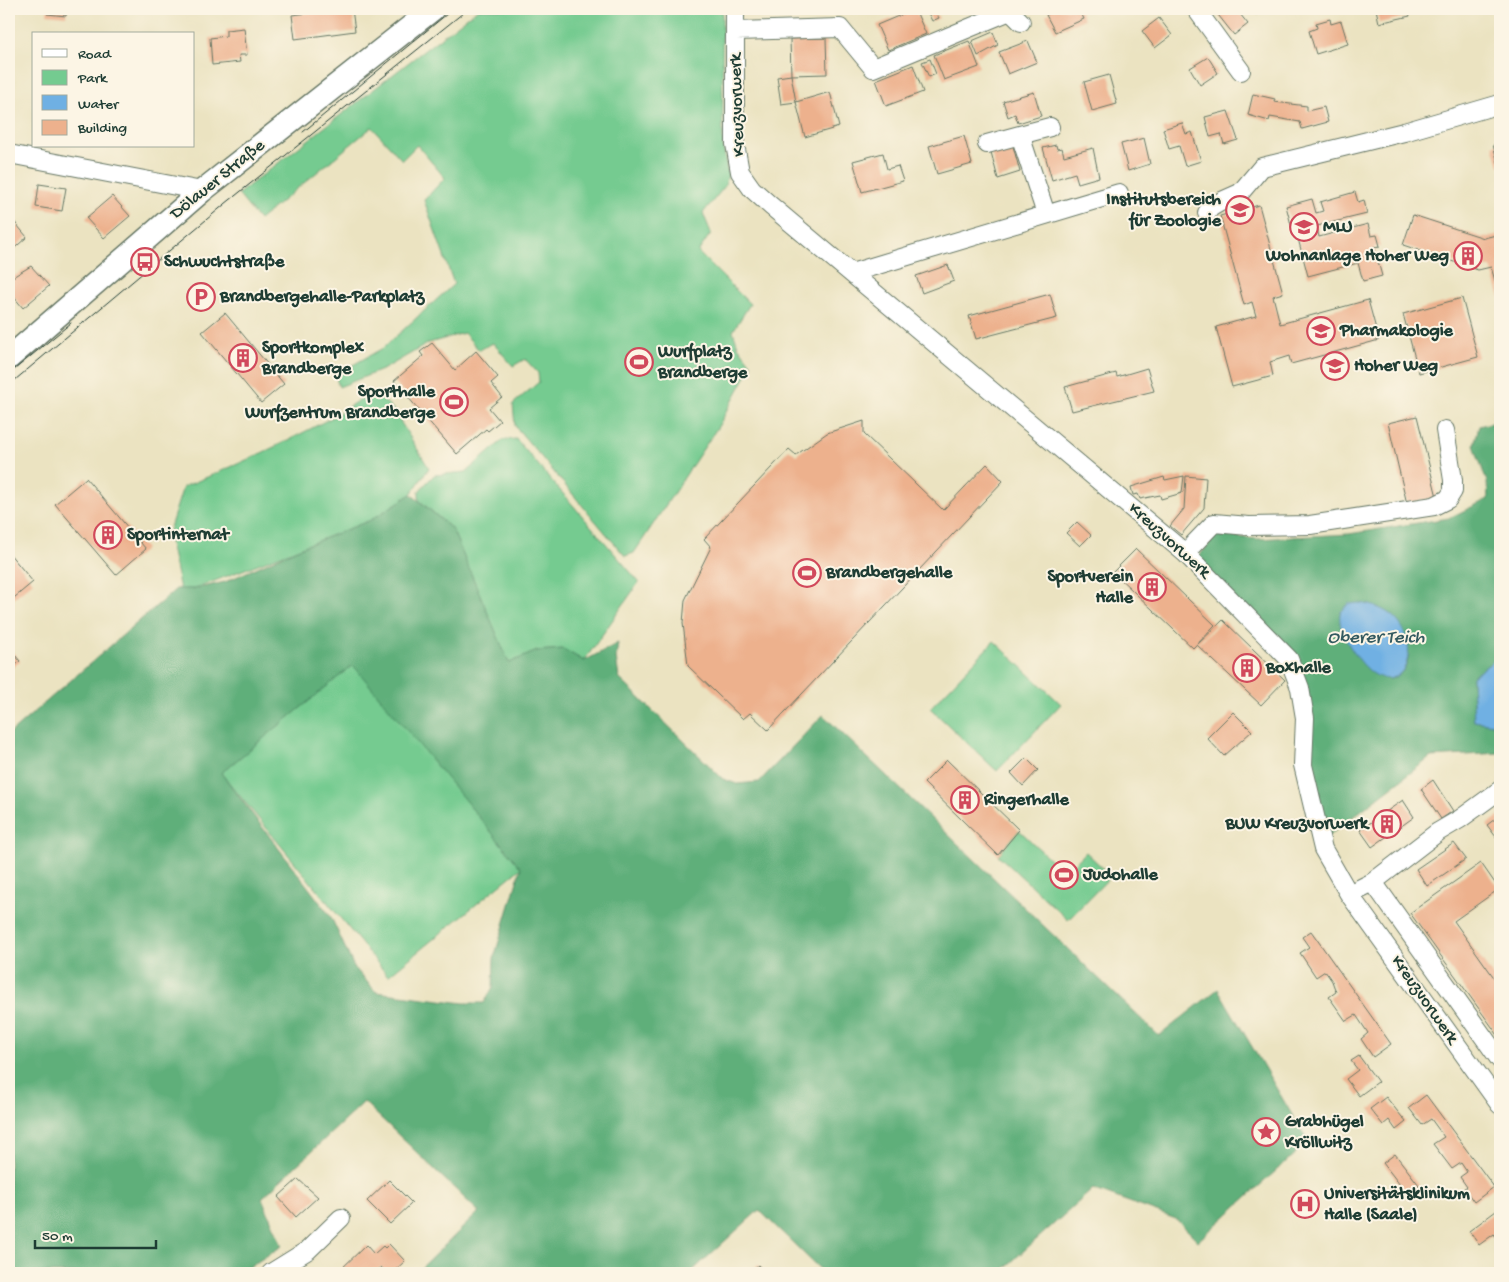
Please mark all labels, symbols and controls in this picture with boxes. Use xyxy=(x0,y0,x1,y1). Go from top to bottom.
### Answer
legend xyxy=(32,32,195,148)
text: Road xyxy=(78,46,112,64)
street label: Kreuzvorwerk xyxy=(726,51,750,157)
text: Park xyxy=(77,70,108,88)
text: Water xyxy=(78,96,120,114)
text: Building xyxy=(77,120,127,138)
street label: Dölauer Straße xyxy=(166,135,270,225)
place label: Institutsbereich für Zoologie xyxy=(1106,190,1222,232)
school or university icon: Institutsbereich für Zoologie xyxy=(1225,195,1255,225)
school or university icon: MLU xyxy=(1289,212,1319,242)
place label: MLU xyxy=(1323,217,1353,238)
building icon: Wohnanlage Hoher Weg xyxy=(1453,241,1483,271)
place label: Wohnanlage Hoher Weg xyxy=(1265,246,1449,267)
bus stop icon: Schwuchtstraße xyxy=(130,247,160,277)
place label: Schwuchtstraße xyxy=(164,252,285,273)
parking icon: Brandbergehalle-Parkplatz xyxy=(186,282,216,312)
place label: Brandbergehalle-Parkplatz xyxy=(219,287,425,308)
school or university icon: Pharmakologie xyxy=(1306,316,1336,346)
place label: Pharmakologie xyxy=(1339,321,1454,342)
place label: Sportkomplex Brandberge xyxy=(261,338,365,380)
place label: Wurfplatz Brandberge xyxy=(657,342,748,384)
building icon: Sportkomplex Brandberge xyxy=(228,343,258,373)
sports icon: Wurfplatz Brandberge xyxy=(624,347,654,377)
school or university icon: Hoher Weg xyxy=(1320,351,1350,381)
place label: Hoher Weg xyxy=(1354,356,1438,377)
place label: Sporthalle Wurfzentrum Brandberge xyxy=(244,382,436,424)
sports icon: Sporthalle Wurfzentrum Brandberge xyxy=(439,387,469,417)
street label: Kreuzvorwerk xyxy=(1124,499,1216,585)
building icon: Sportinternat xyxy=(93,520,123,550)
place label: Sportinternat xyxy=(127,525,230,546)
sports icon: Brandbergehalle xyxy=(792,558,822,588)
place label: Brandbergehalle xyxy=(825,563,953,584)
place label: Sportverein Halle xyxy=(1047,567,1134,609)
building icon: Sportverein Halle xyxy=(1137,572,1167,602)
water label: Oberer Teich xyxy=(1328,627,1425,650)
building icon: Boxhalle xyxy=(1232,653,1262,683)
place label: Boxhalle xyxy=(1265,658,1332,679)
building icon: Ringerhalle xyxy=(950,785,980,815)
place label: Ringerhalle xyxy=(983,790,1069,811)
building icon: BUW Kreuzvorwerk xyxy=(1372,809,1402,839)
place label: BUW Kreuzvorwerk xyxy=(1225,814,1370,835)
sports icon: Judohalle xyxy=(1049,860,1079,890)
place label: Judohalle xyxy=(1082,865,1158,886)
street label: Kreuzvorwerk xyxy=(1386,952,1463,1050)
place label: Grabhügel Kröllwitz xyxy=(1284,1112,1364,1154)
place icon: Grabhügel Kröllwitz xyxy=(1251,1117,1281,1147)
place label: Universitätsklinikum Halle (Saale) xyxy=(1324,1184,1470,1226)
hospital icon: Universitätsklinikum Halle (Saale) xyxy=(1290,1189,1320,1219)
scale bar xyxy=(35,1217,156,1249)
text: 50 m xyxy=(42,1228,73,1246)

